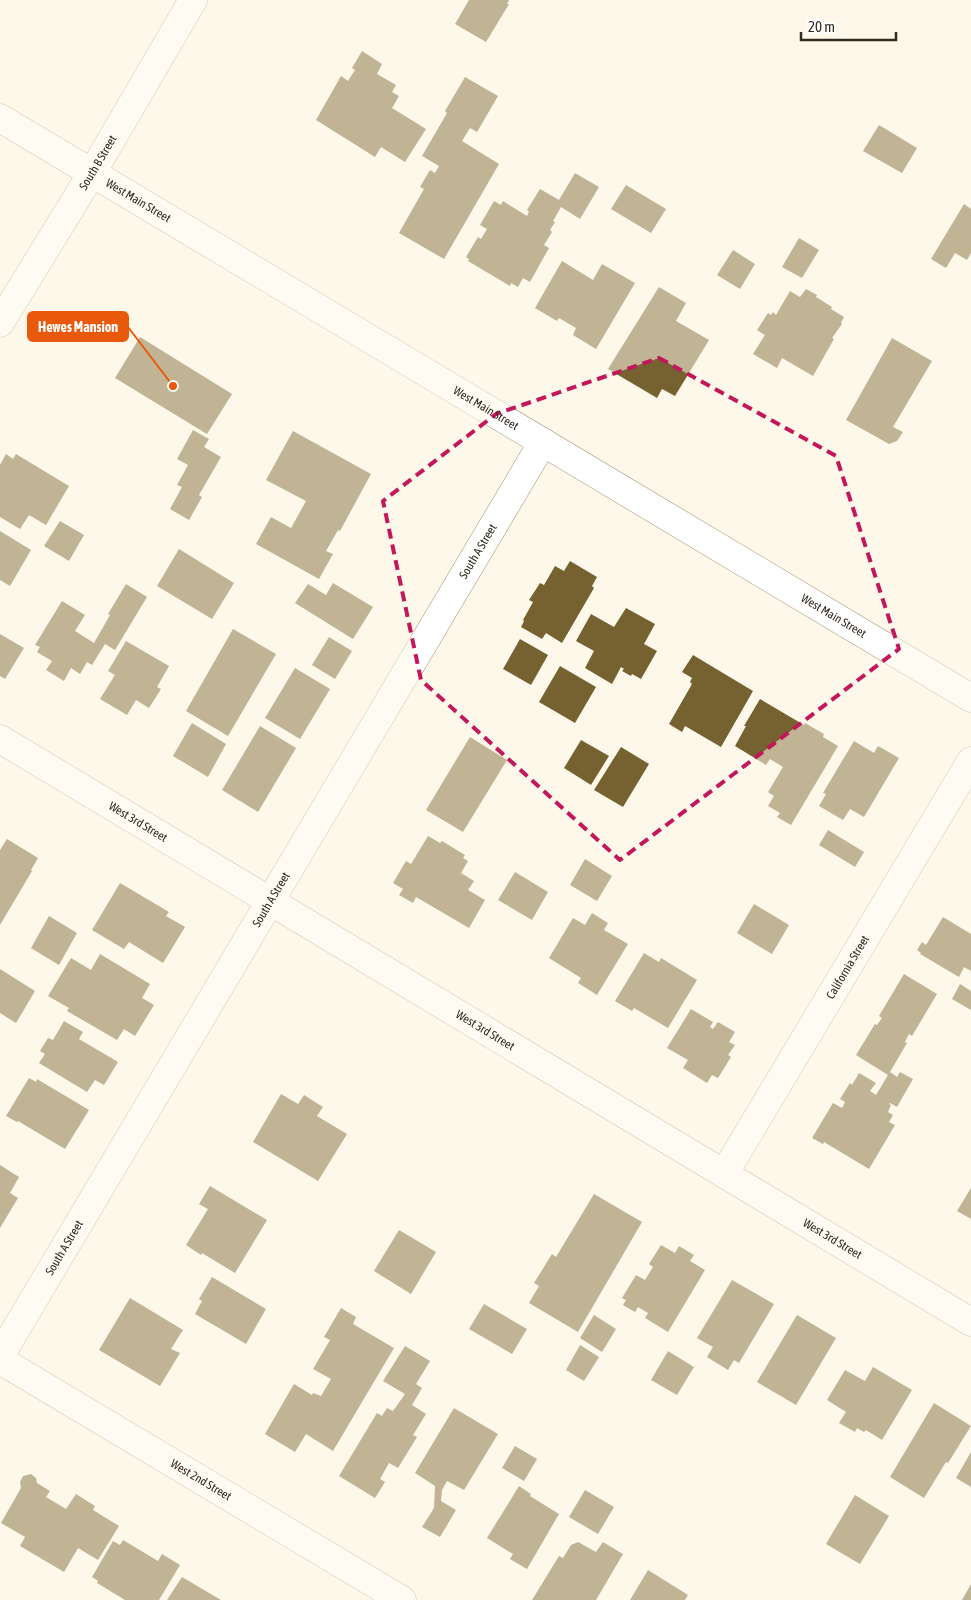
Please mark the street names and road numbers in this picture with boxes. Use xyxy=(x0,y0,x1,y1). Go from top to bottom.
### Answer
street label: South B Street xyxy=(76,132,120,192)
street label: West Main Street xyxy=(103,176,174,226)
street label: West Main Street xyxy=(451,383,521,433)
street label: South A Street xyxy=(456,521,500,581)
street label: West Main Street xyxy=(798,591,869,641)
street label: West 3rd Street xyxy=(106,799,170,845)
street label: South A Street xyxy=(250,869,293,929)
street label: California Street xyxy=(823,932,872,1002)
street label: West 3rd Street xyxy=(453,1007,518,1054)
street label: West 3rd Street xyxy=(801,1216,865,1262)
street label: South A Street xyxy=(43,1217,86,1278)
street label: West 2nd Street xyxy=(168,1456,234,1504)

